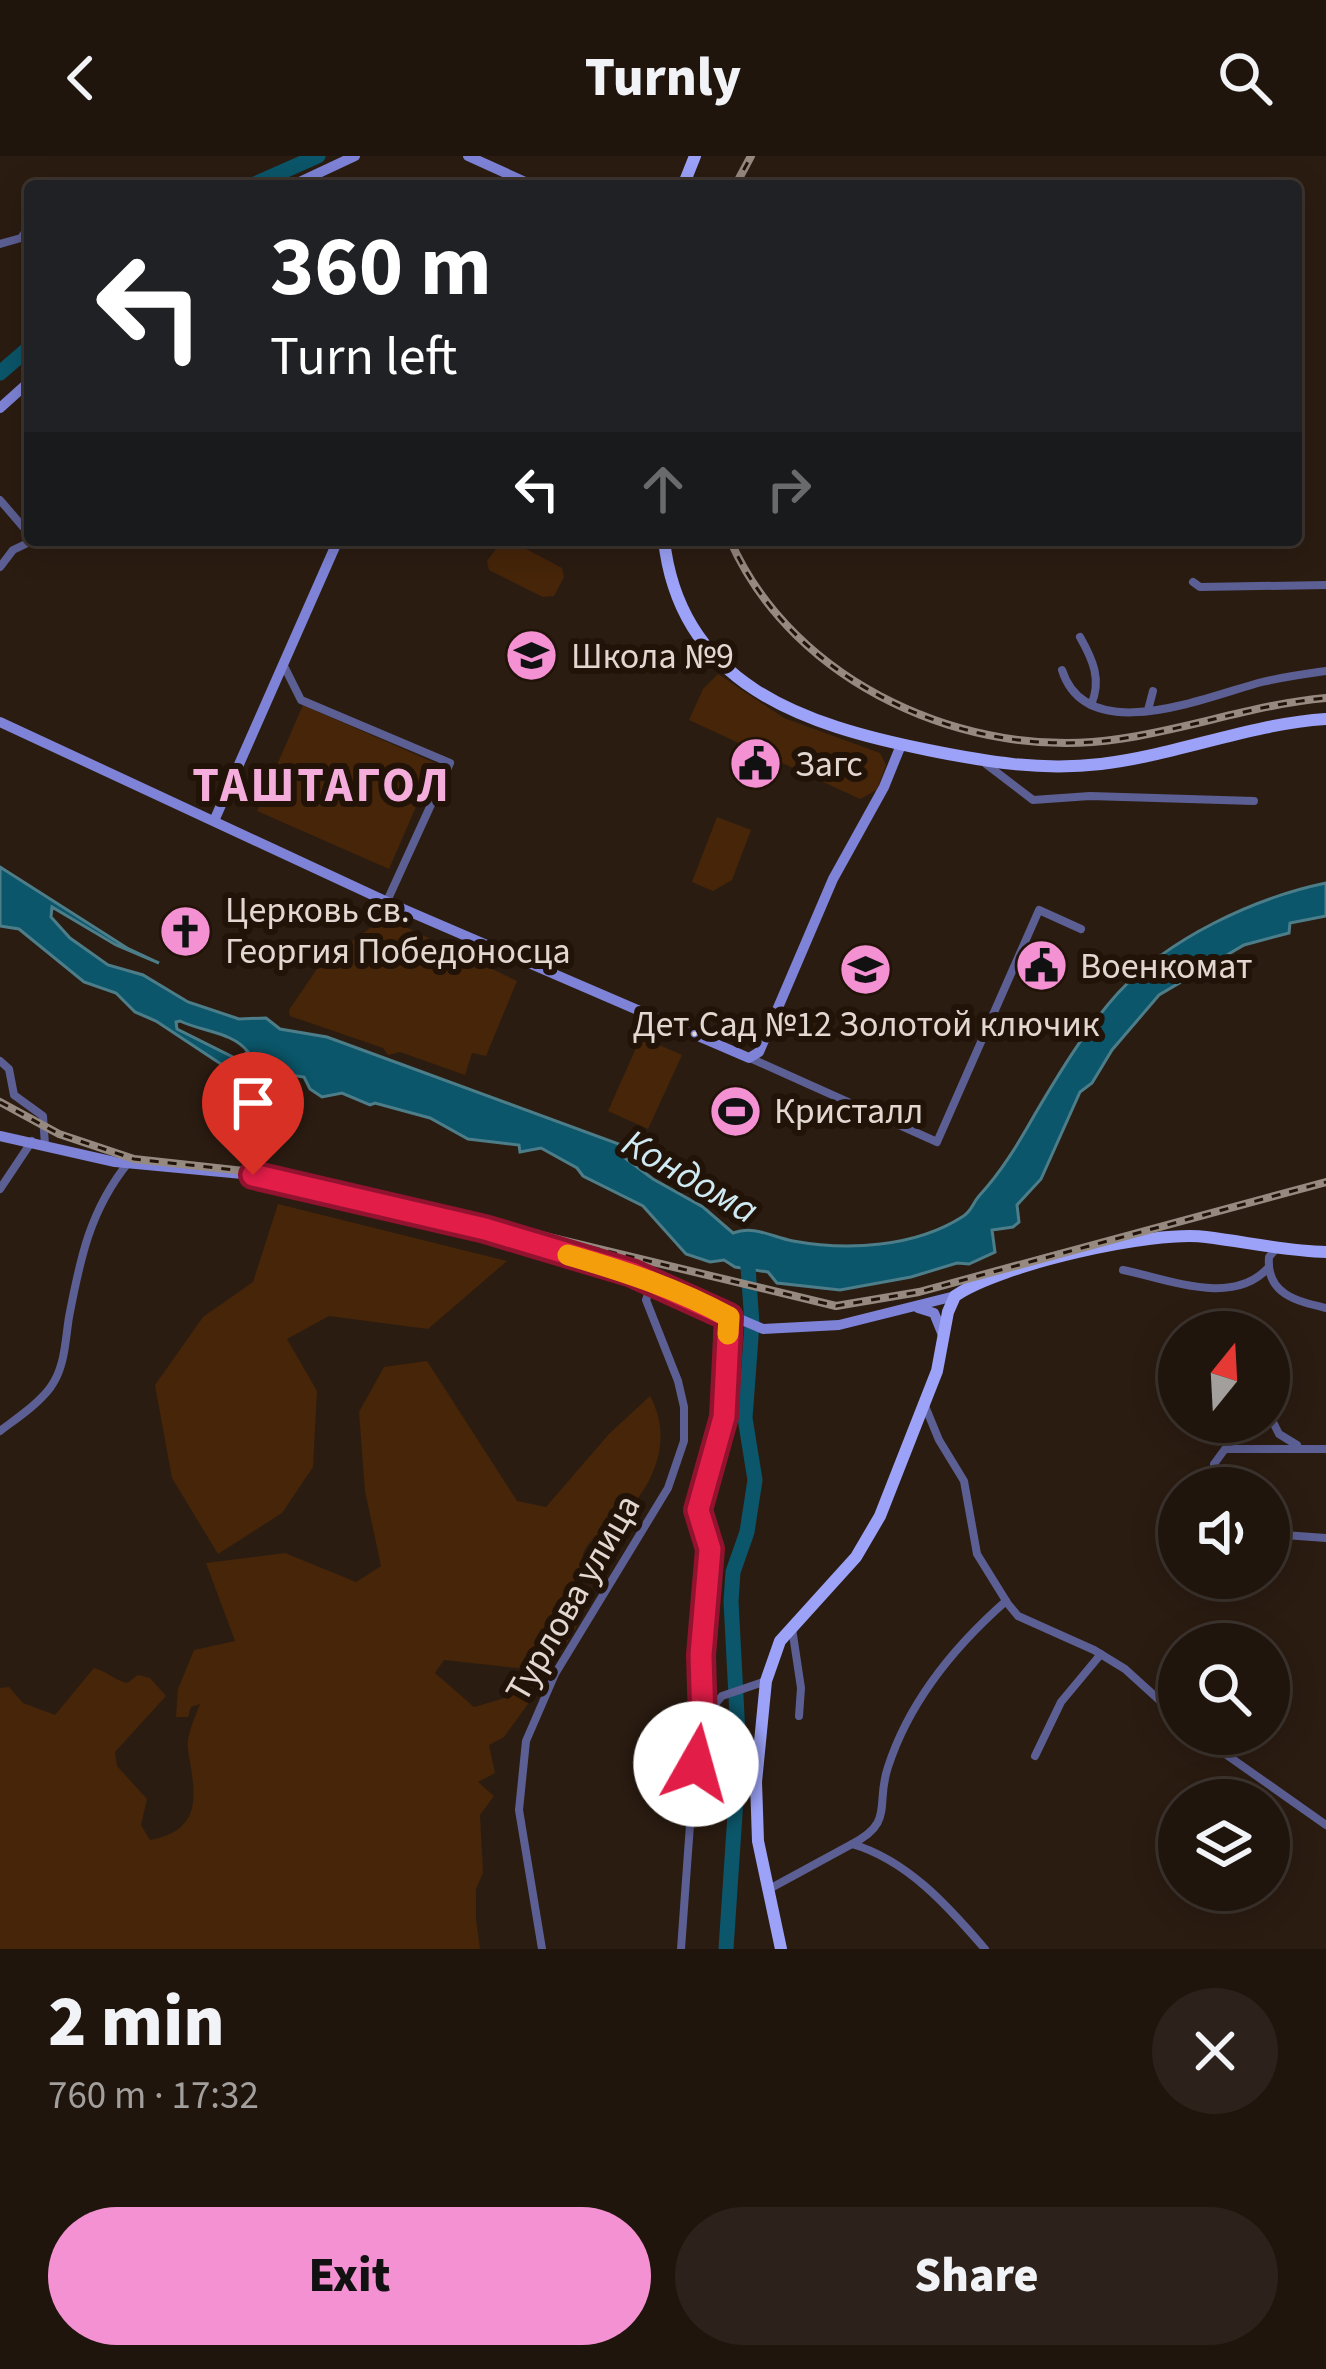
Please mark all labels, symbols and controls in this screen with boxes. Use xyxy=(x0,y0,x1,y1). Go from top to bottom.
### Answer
text: Turnly xyxy=(585,40,741,117)
icon: back xyxy=(48,45,114,111)
icon: search xyxy=(1212,45,1278,111)
text: 360 m xyxy=(270,208,492,328)
icon: left xyxy=(72,228,228,384)
text: Turn left xyxy=(270,319,457,396)
icon: left xyxy=(504,456,570,522)
icon: ahead xyxy=(630,456,696,522)
icon: right xyxy=(756,456,822,522)
school or university icon: Школа №9 xyxy=(504,628,560,684)
place label: Школа №9 xyxy=(571,631,734,682)
public building icon: Загс xyxy=(728,736,784,792)
place label: Загс xyxy=(795,739,863,790)
district label: ТАШТАГОЛ xyxy=(192,752,452,820)
place label: Церковь св. Георгия Победоносца xyxy=(225,885,571,977)
church icon: Церковь св. Георгия Победоносца xyxy=(158,903,214,959)
public building icon: Военкомат xyxy=(1013,938,1069,994)
school or university icon: Дет.Сад №12 Золотой ключик xyxy=(838,941,894,997)
place label: Военкомат xyxy=(1080,941,1252,992)
place label: Дет.Сад №12 Золотой ключик xyxy=(632,999,1100,1050)
pin xyxy=(202,1052,304,1175)
icon: arrive xyxy=(220,1070,286,1136)
sports icon: Кристалл xyxy=(707,1083,763,1139)
place label: Кристалл xyxy=(774,1086,923,1137)
water label: Кондома xyxy=(612,1116,768,1238)
north arrow xyxy=(1158,1311,1290,1443)
map controls xyxy=(1158,1311,1290,1911)
button: sound xyxy=(1158,1467,1290,1599)
street label: Турлова улица xyxy=(493,1485,653,1711)
button: search xyxy=(1158,1623,1290,1755)
position arrow xyxy=(633,1701,759,1827)
button: layers xyxy=(1158,1779,1290,1911)
text: 2 min xyxy=(48,1971,225,2074)
button: close xyxy=(1152,1988,1278,2114)
text: 760 m · 17:32 xyxy=(48,2068,259,2124)
button: Exit xyxy=(48,2207,651,2345)
button: Share xyxy=(675,2207,1278,2345)

